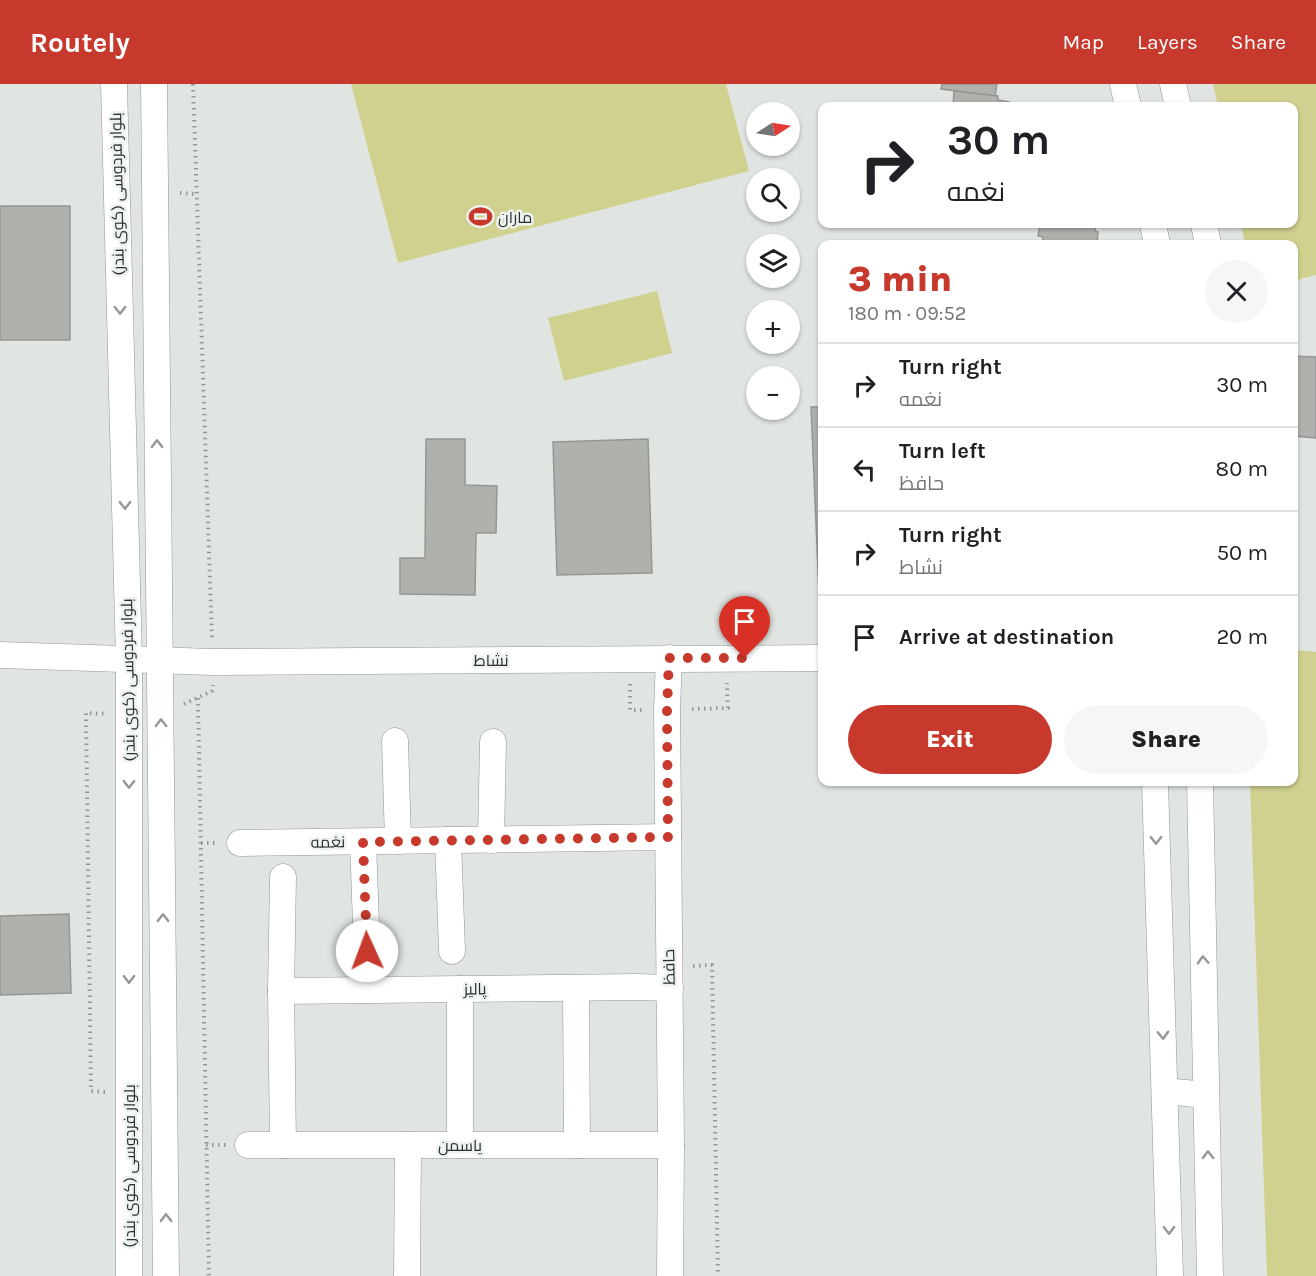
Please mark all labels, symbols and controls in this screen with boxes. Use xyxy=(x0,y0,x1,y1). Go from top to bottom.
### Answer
text: Routely xyxy=(30,26,130,59)
text: Map xyxy=(1062,30,1104,54)
text: Layers xyxy=(1137,30,1198,54)
text: Share xyxy=(1231,30,1286,54)
north arrow xyxy=(746,102,800,156)
map controls xyxy=(746,102,800,420)
street label: بلوار فردوسی (کوی بندر) xyxy=(106,112,129,276)
text: 30 m xyxy=(947,115,1050,165)
icon: right xyxy=(848,126,926,204)
button: search xyxy=(746,168,800,222)
text: نغمه xyxy=(947,176,1005,208)
sports icon: ماران xyxy=(467,204,493,230)
place label: ماران xyxy=(498,208,532,228)
button: layers xyxy=(746,234,800,288)
text: 3 min xyxy=(848,258,952,300)
button: close xyxy=(1205,260,1268,323)
button: + xyxy=(746,300,800,354)
text: 180 m · 09:52 xyxy=(848,302,966,325)
one-way arrow xyxy=(113,306,126,315)
text: Turn right xyxy=(899,354,1002,380)
button: − xyxy=(746,366,800,420)
icon: right xyxy=(848,369,881,402)
text: 30 m xyxy=(1216,372,1268,398)
text: نغمه xyxy=(899,388,942,411)
text: Turn left xyxy=(899,438,986,464)
one-way arrow xyxy=(151,439,164,448)
icon: left xyxy=(848,453,881,486)
text: 80 m xyxy=(1216,456,1268,482)
text: حافظ xyxy=(899,472,944,495)
one-way arrow xyxy=(118,501,131,510)
text: Turn right xyxy=(899,522,1002,548)
icon: right xyxy=(848,537,881,570)
text: 50 m xyxy=(1217,540,1268,566)
text: نشاط xyxy=(899,556,943,579)
pin xyxy=(719,596,770,658)
street label: بلوار فردوسی (کوی بندر) xyxy=(117,598,140,762)
icon: arrive xyxy=(728,605,761,638)
icon: arrive xyxy=(848,621,881,654)
text: Arrive at destination xyxy=(899,624,1114,650)
text: 20 m xyxy=(1216,624,1268,650)
street label: نشاط xyxy=(474,651,508,670)
button: Exit xyxy=(848,705,1052,774)
button: Share xyxy=(1064,705,1268,774)
one-way arrow xyxy=(155,718,167,727)
one-way arrow xyxy=(123,780,135,789)
street label: نغمه xyxy=(311,832,345,852)
one-way arrow xyxy=(1150,835,1162,844)
one-way arrow xyxy=(157,913,170,922)
position arrow xyxy=(335,919,399,983)
street label: حافظ xyxy=(659,949,679,985)
one-way arrow xyxy=(1197,955,1209,964)
one-way arrow xyxy=(123,975,135,984)
street label: پالیز xyxy=(462,979,487,1001)
one-way arrow xyxy=(1156,1030,1169,1039)
street label: بلوار فردوسی (کوی بندر) xyxy=(120,1084,140,1248)
street label: یاسمن xyxy=(438,1136,483,1156)
one-way arrow xyxy=(1201,1150,1214,1159)
one-way arrow xyxy=(160,1213,172,1222)
one-way arrow xyxy=(1163,1225,1175,1234)

